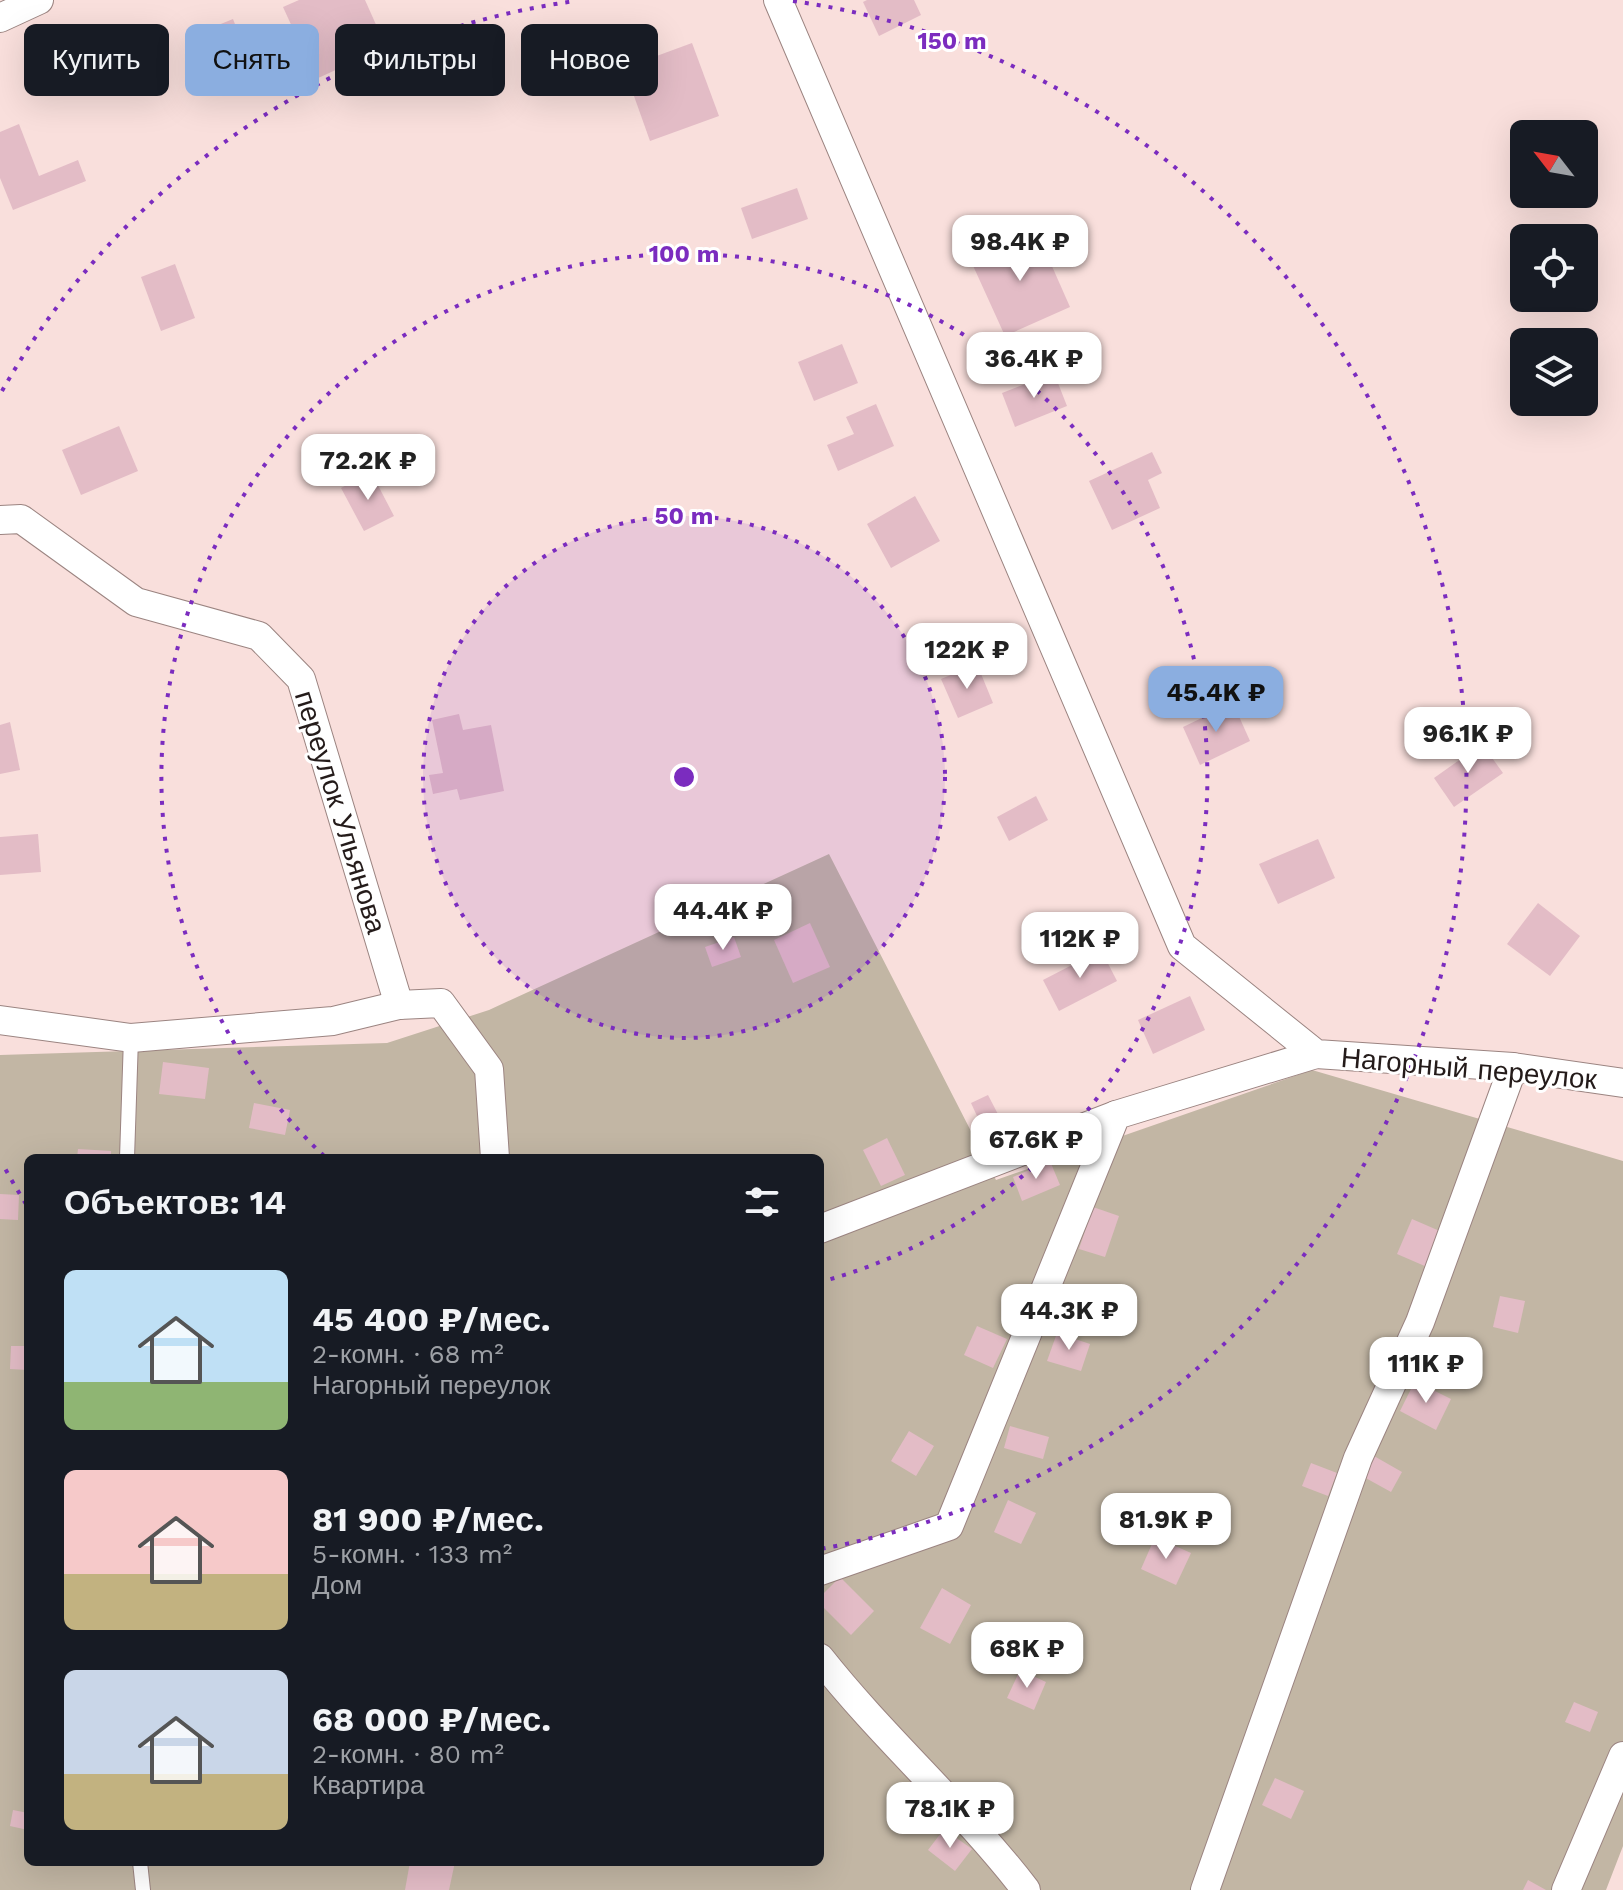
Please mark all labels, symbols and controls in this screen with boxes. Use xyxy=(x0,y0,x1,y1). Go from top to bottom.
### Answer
chip: Купить xyxy=(24,24,169,96)
chip: Снять xyxy=(185,24,319,96)
chip: Фильтры xyxy=(335,24,505,96)
chip: Новое xyxy=(521,24,658,96)
text: 150 m xyxy=(917,27,987,55)
north arrow xyxy=(1510,120,1598,208)
map controls xyxy=(1510,120,1598,416)
pin: 98.4K ₽ xyxy=(946,215,1094,283)
button: locate xyxy=(1510,224,1598,312)
text: 98.4K ₽ xyxy=(970,226,1070,256)
text: 100 m xyxy=(649,240,719,268)
button: layers xyxy=(1510,328,1598,416)
pin: 36.4K ₽ xyxy=(960,332,1108,400)
text: 36.4K ₽ xyxy=(985,343,1083,373)
pin: 72.2K ₽ xyxy=(294,434,442,502)
text: 72.2K ₽ xyxy=(319,445,417,475)
text: 50 m xyxy=(655,502,713,530)
pin: 122K ₽ xyxy=(902,623,1032,691)
text: 122K ₽ xyxy=(924,634,1010,664)
pin: 45.4K ₽ xyxy=(1142,666,1290,734)
text: 45.4K ₽ xyxy=(1166,677,1266,707)
street label: переулок Ульянова xyxy=(288,687,393,938)
pin: 96.1K ₽ xyxy=(1394,707,1542,775)
text: 96.1K ₽ xyxy=(1422,718,1514,748)
centre of rings xyxy=(670,763,698,791)
pin: 44.4K ₽ xyxy=(649,884,797,952)
text: 44.4K ₽ xyxy=(673,895,773,925)
pin: 112K ₽ xyxy=(1015,912,1145,980)
text: 112K ₽ xyxy=(1039,923,1121,953)
street label: Нагорный переулок xyxy=(1340,1041,1599,1096)
pin: 67.6K ₽ xyxy=(962,1113,1110,1181)
text: 67.6K ₽ xyxy=(989,1124,1083,1154)
icon: filters xyxy=(740,1180,784,1224)
text: Объектов: 14 xyxy=(64,1182,286,1222)
pin: 44.3K ₽ xyxy=(995,1284,1143,1352)
text: 44.3K ₽ xyxy=(1019,1295,1119,1325)
text: 45 400 ₽/мес. xyxy=(312,1299,551,1339)
icon: home xyxy=(128,1302,224,1398)
pin: 111K ₽ xyxy=(1361,1337,1491,1405)
text: 2-комн. · 68 m² xyxy=(312,1339,504,1369)
text: 111K ₽ xyxy=(1388,1348,1464,1378)
text: Нагорный переулок xyxy=(312,1370,550,1400)
pin: 81.9K ₽ xyxy=(1092,1493,1240,1561)
text: 81 900 ₽/мес. xyxy=(312,1499,544,1539)
icon: home xyxy=(128,1502,224,1598)
text: 81.9K ₽ xyxy=(1119,1504,1213,1534)
text: 5-комн. · 133 m² xyxy=(312,1539,512,1569)
text: Дом xyxy=(312,1570,362,1600)
pin: 68K ₽ xyxy=(971,1622,1083,1690)
text: 68K ₽ xyxy=(989,1633,1065,1663)
text: 68 000 ₽/мес. xyxy=(312,1699,551,1739)
icon: home xyxy=(128,1702,224,1798)
text: 2-комн. · 80 m² xyxy=(312,1739,504,1769)
text: Квартира xyxy=(312,1770,424,1800)
pin: 78.1K ₽ xyxy=(876,1782,1024,1850)
text: 78.1K ₽ xyxy=(905,1793,995,1823)

